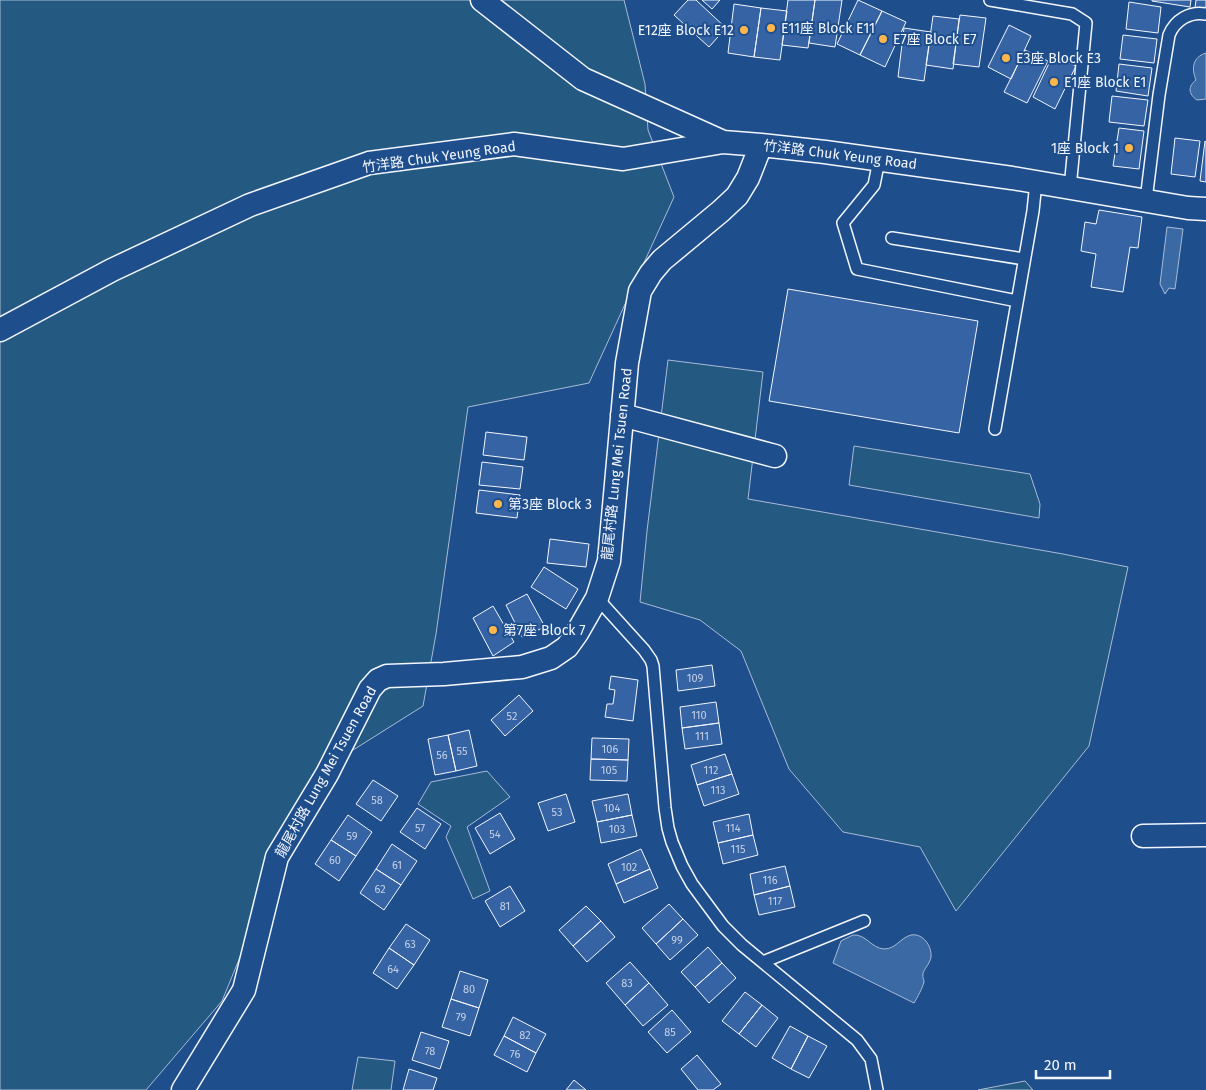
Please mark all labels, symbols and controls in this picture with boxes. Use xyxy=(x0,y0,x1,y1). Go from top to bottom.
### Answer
place label: E11座 Block E11 xyxy=(781,20,875,37)
place label: E12座 Block E12 xyxy=(638,22,734,39)
marker: E11座 Block E11 xyxy=(765,22,777,34)
marker: E12座 Block E12 xyxy=(738,24,750,36)
place label: E7座 Block E7 xyxy=(893,31,976,48)
marker: E7座 Block E7 xyxy=(877,33,889,45)
place label: E3座 Block E3 xyxy=(1016,50,1101,67)
marker: E3座 Block E3 xyxy=(1000,52,1012,64)
place label: E1座 Block E1 xyxy=(1064,74,1146,91)
marker: E1座 Block E1 xyxy=(1048,76,1060,88)
street label: 竹洋路 Chuk Yeung Road xyxy=(762,137,918,173)
street label: 竹洋路 Chuk Yeung Road xyxy=(361,138,517,176)
place label: 1座 Block 1 xyxy=(1051,140,1119,157)
marker: 1座 Block 1 xyxy=(1123,142,1135,154)
street label: 龍尾村路 Lung Mei Tsuen Road xyxy=(598,367,636,561)
place label: 第3座 Block 3 xyxy=(508,496,592,513)
marker: 第3座 Block 3 xyxy=(492,498,504,510)
place label: 第7座 Block 7 xyxy=(503,622,585,639)
marker: 第7座 Block 7 xyxy=(487,624,499,636)
house number: 109 xyxy=(687,672,704,685)
street label: 龍尾村路 Lung Mei Tsuen Road xyxy=(272,683,380,861)
house number: 110 xyxy=(691,709,707,722)
house number: 52 xyxy=(507,710,517,723)
house number: 111 xyxy=(695,730,709,743)
house number: 106 xyxy=(602,743,619,756)
house number: 55 xyxy=(457,745,468,758)
house number: 56 xyxy=(436,749,448,762)
house number: 105 xyxy=(601,764,618,777)
house number: 112 xyxy=(704,764,718,777)
house number: 113 xyxy=(711,784,725,797)
house number: 58 xyxy=(371,794,383,807)
house number: 104 xyxy=(604,802,621,815)
house number: 53 xyxy=(552,806,562,819)
house number: 57 xyxy=(415,822,425,835)
house number: 114 xyxy=(725,822,741,835)
house number: 103 xyxy=(609,823,625,836)
house number: 54 xyxy=(489,828,501,841)
house number: 59 xyxy=(346,830,358,843)
house number: 115 xyxy=(731,843,746,856)
house number: 60 xyxy=(329,854,341,867)
house number: 61 xyxy=(392,859,402,872)
house number: 102 xyxy=(621,861,637,874)
house number: 116 xyxy=(762,874,778,887)
house number: 62 xyxy=(374,883,386,896)
house number: 117 xyxy=(768,895,782,908)
house number: 81 xyxy=(500,900,510,913)
house number: 99 xyxy=(671,934,683,947)
house number: 63 xyxy=(404,938,416,951)
house number: 64 xyxy=(387,963,399,976)
house number: 83 xyxy=(621,977,633,990)
house number: 80 xyxy=(463,983,475,996)
house number: 79 xyxy=(456,1011,466,1024)
house number: 85 xyxy=(664,1026,676,1039)
house number: 82 xyxy=(519,1029,531,1042)
house number: 78 xyxy=(425,1045,435,1058)
house number: 76 xyxy=(510,1048,520,1061)
scale bar xyxy=(1036,1048,1110,1080)
text: 20 m xyxy=(1044,1056,1077,1074)

